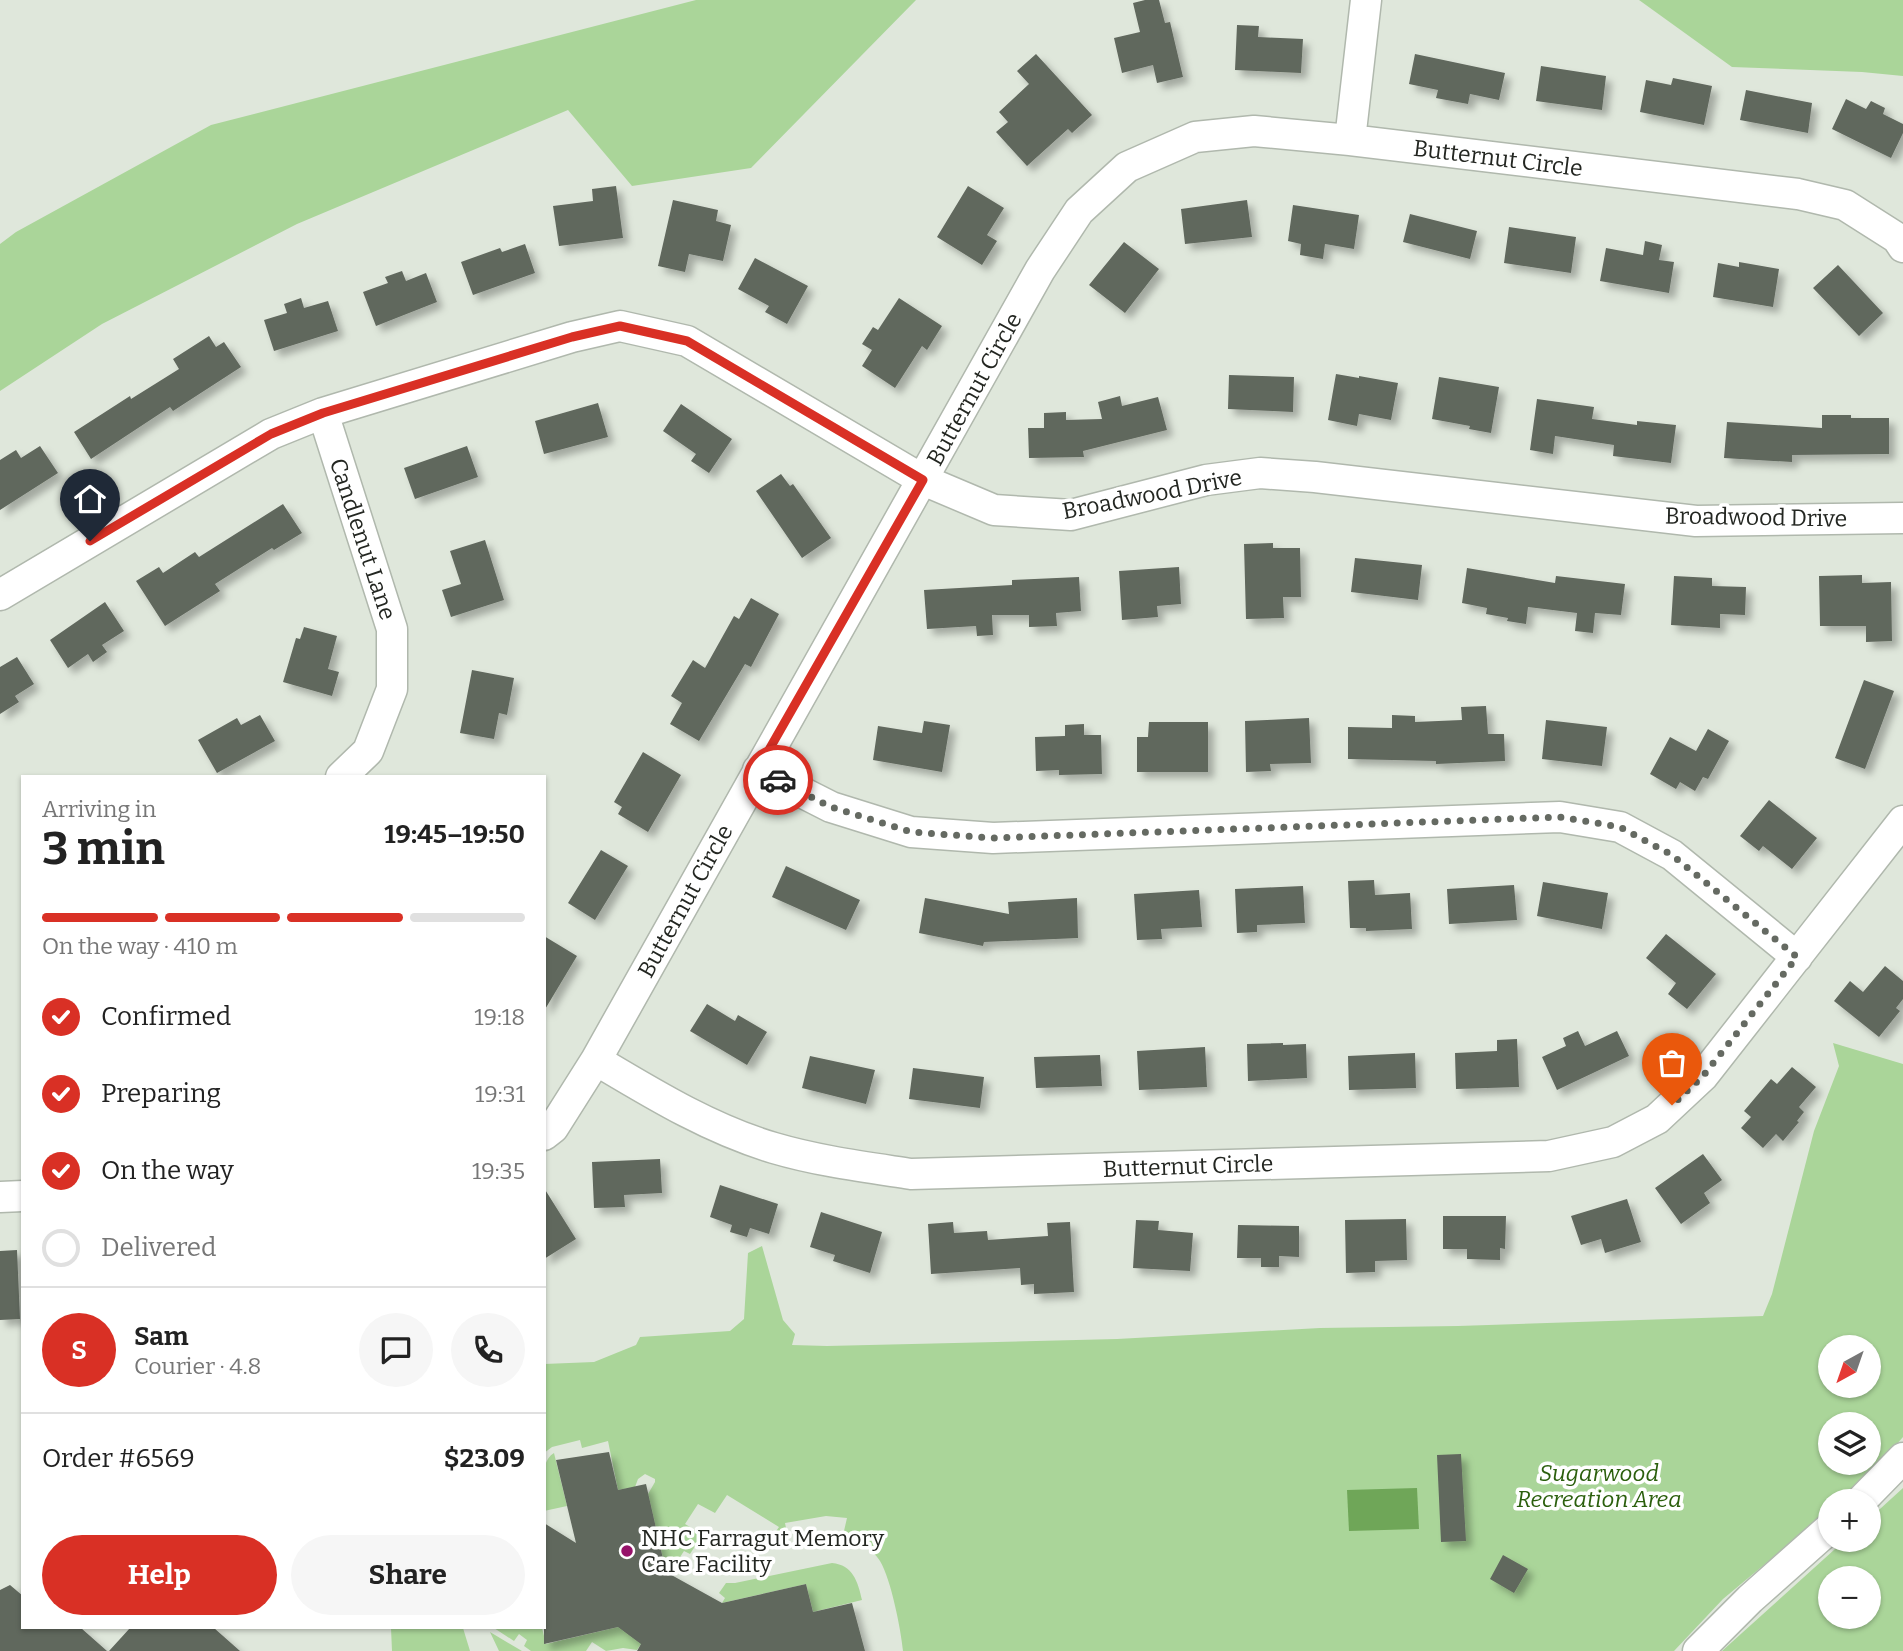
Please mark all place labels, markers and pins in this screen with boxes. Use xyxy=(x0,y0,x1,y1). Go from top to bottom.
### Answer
pin xyxy=(60,469,120,541)
pin xyxy=(1642,1033,1702,1105)
place label: NHC Farragut Memory Care Facility xyxy=(641,1524,885,1578)
marker: NHC Farragut Memory Care Facility xyxy=(619,1543,635,1559)

